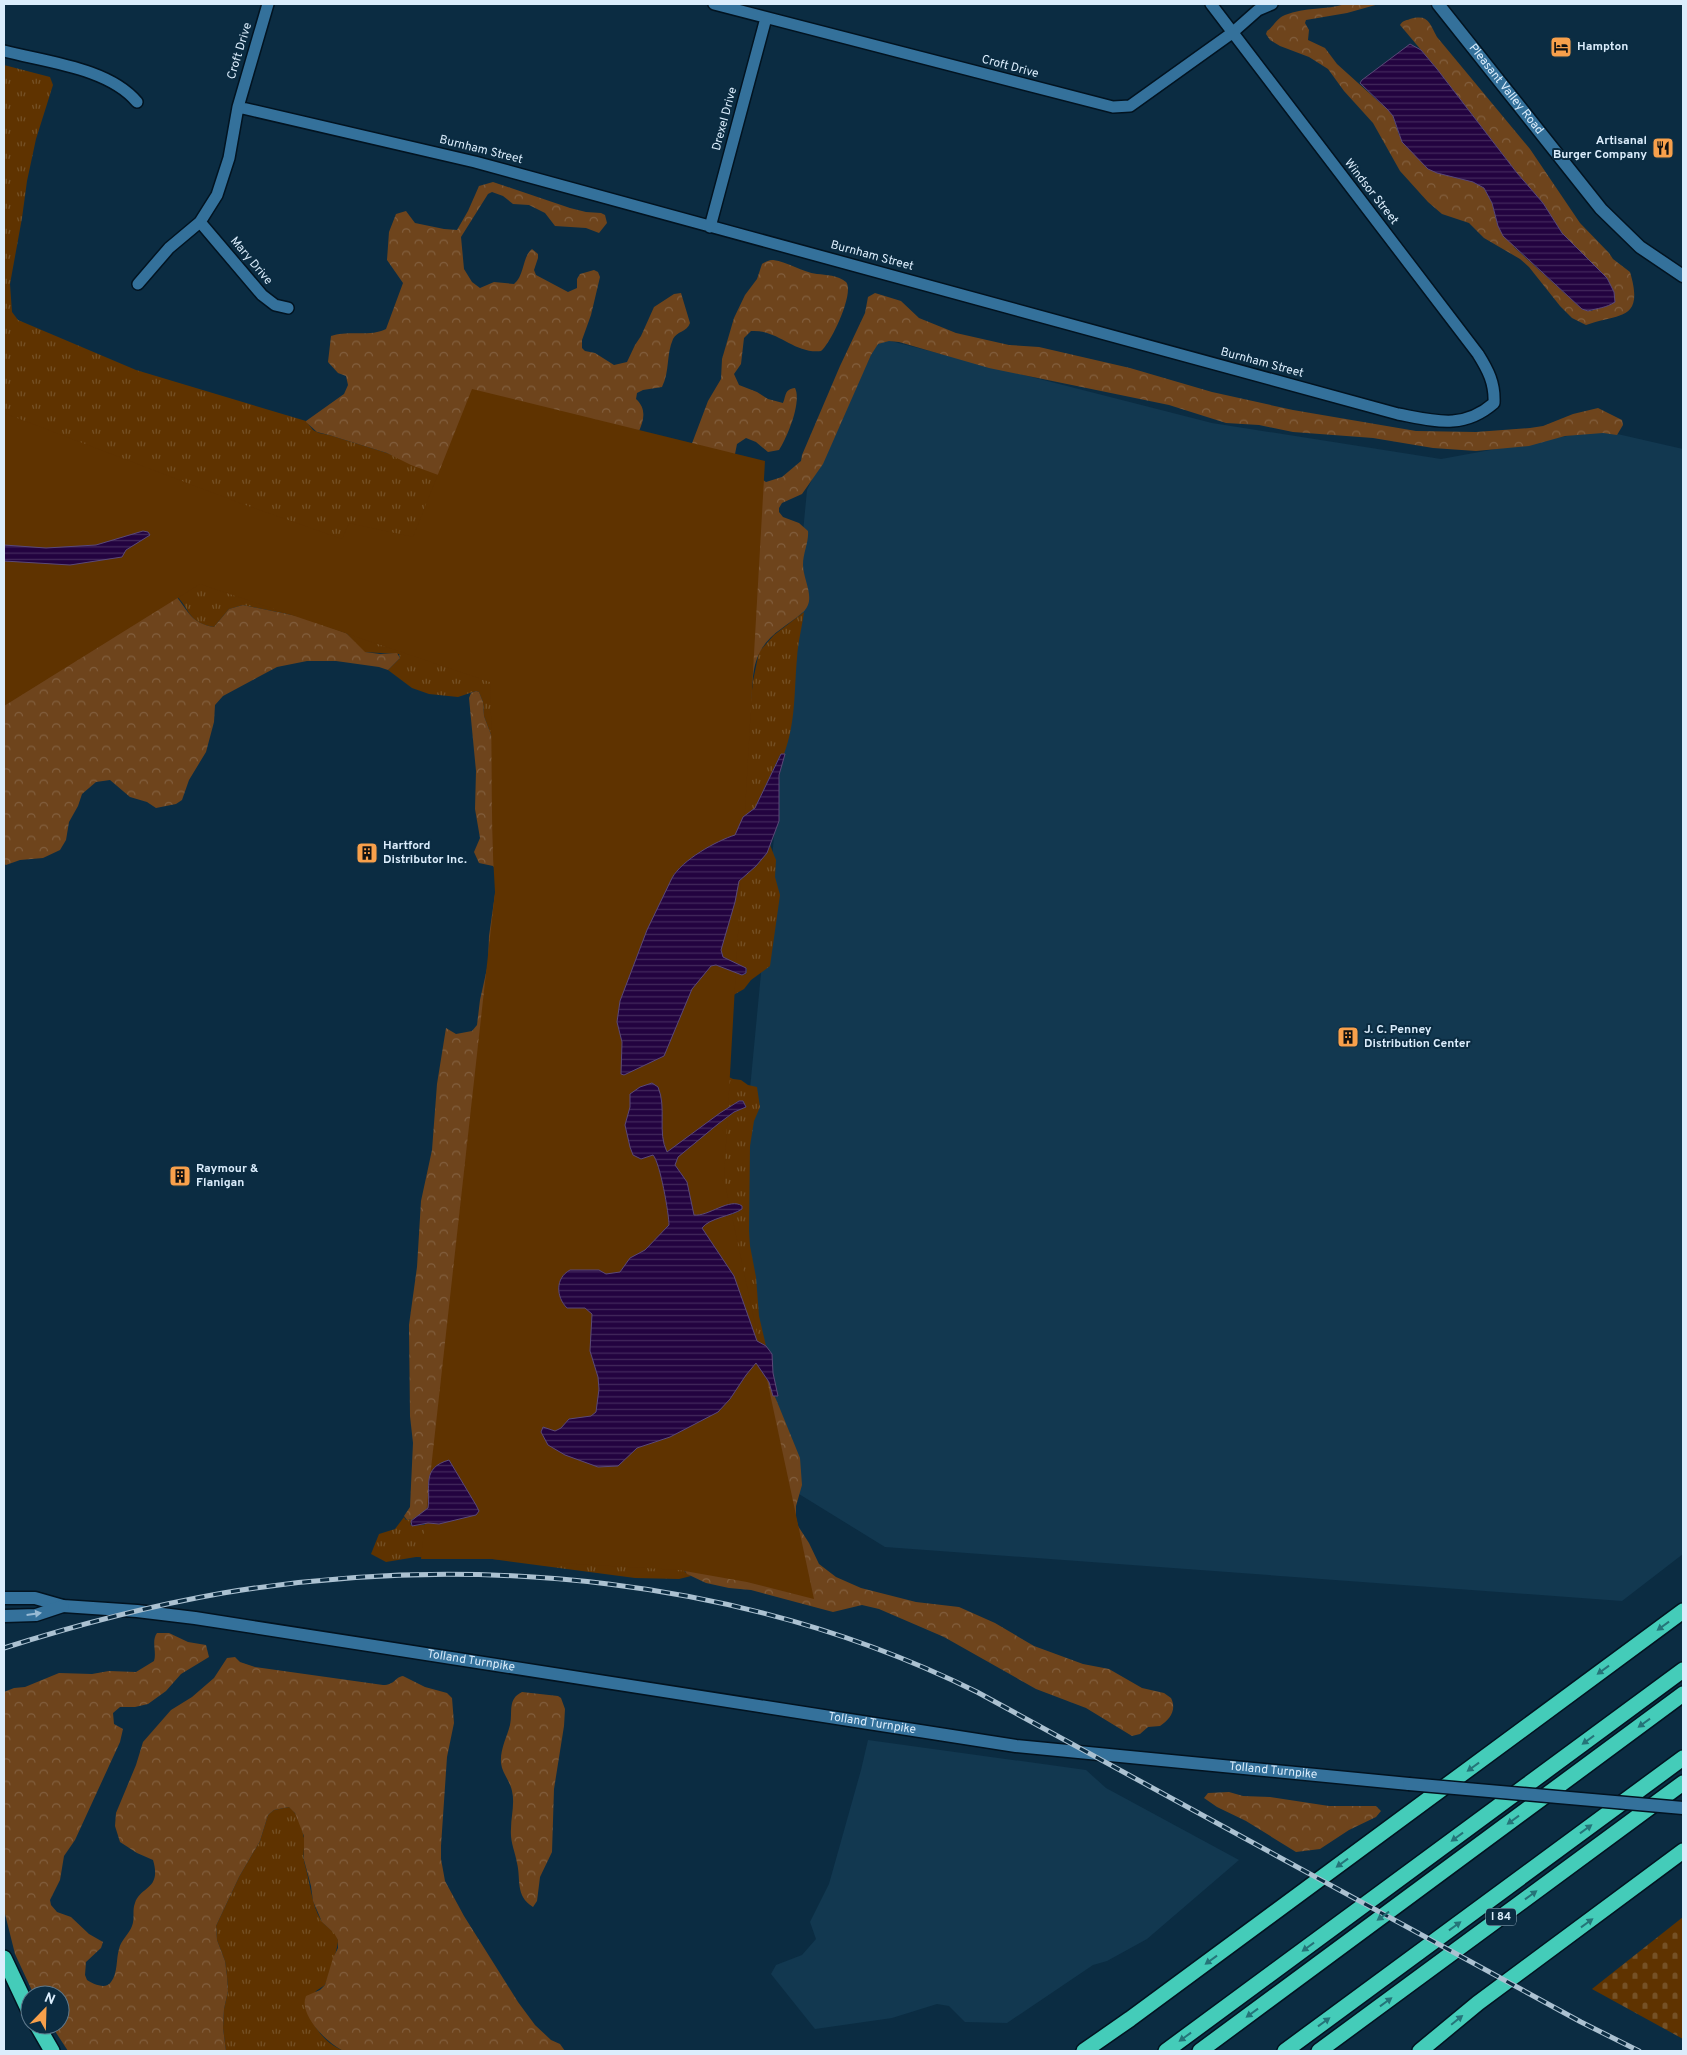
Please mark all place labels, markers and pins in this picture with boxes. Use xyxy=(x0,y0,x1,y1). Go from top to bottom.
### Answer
hotel icon: Hampton xyxy=(1549,35,1573,59)
place label: Hampton xyxy=(1577,39,1628,55)
place label: Artisanal Burger Company xyxy=(1553,133,1647,163)
restaurant icon: Artisanal Burger Company xyxy=(1651,136,1675,160)
place label: Hartford Distributor Inc. xyxy=(383,838,467,868)
building icon: Hartford Distributor Inc. xyxy=(355,841,379,865)
place label: J. C. Penney Distribution Center xyxy=(1364,1022,1471,1052)
building icon: J. C. Penney Distribution Center xyxy=(1336,1025,1360,1049)
place label: Raymour & Flanigan xyxy=(196,1161,259,1191)
building icon: Raymour & Flanigan xyxy=(168,1164,192,1188)

